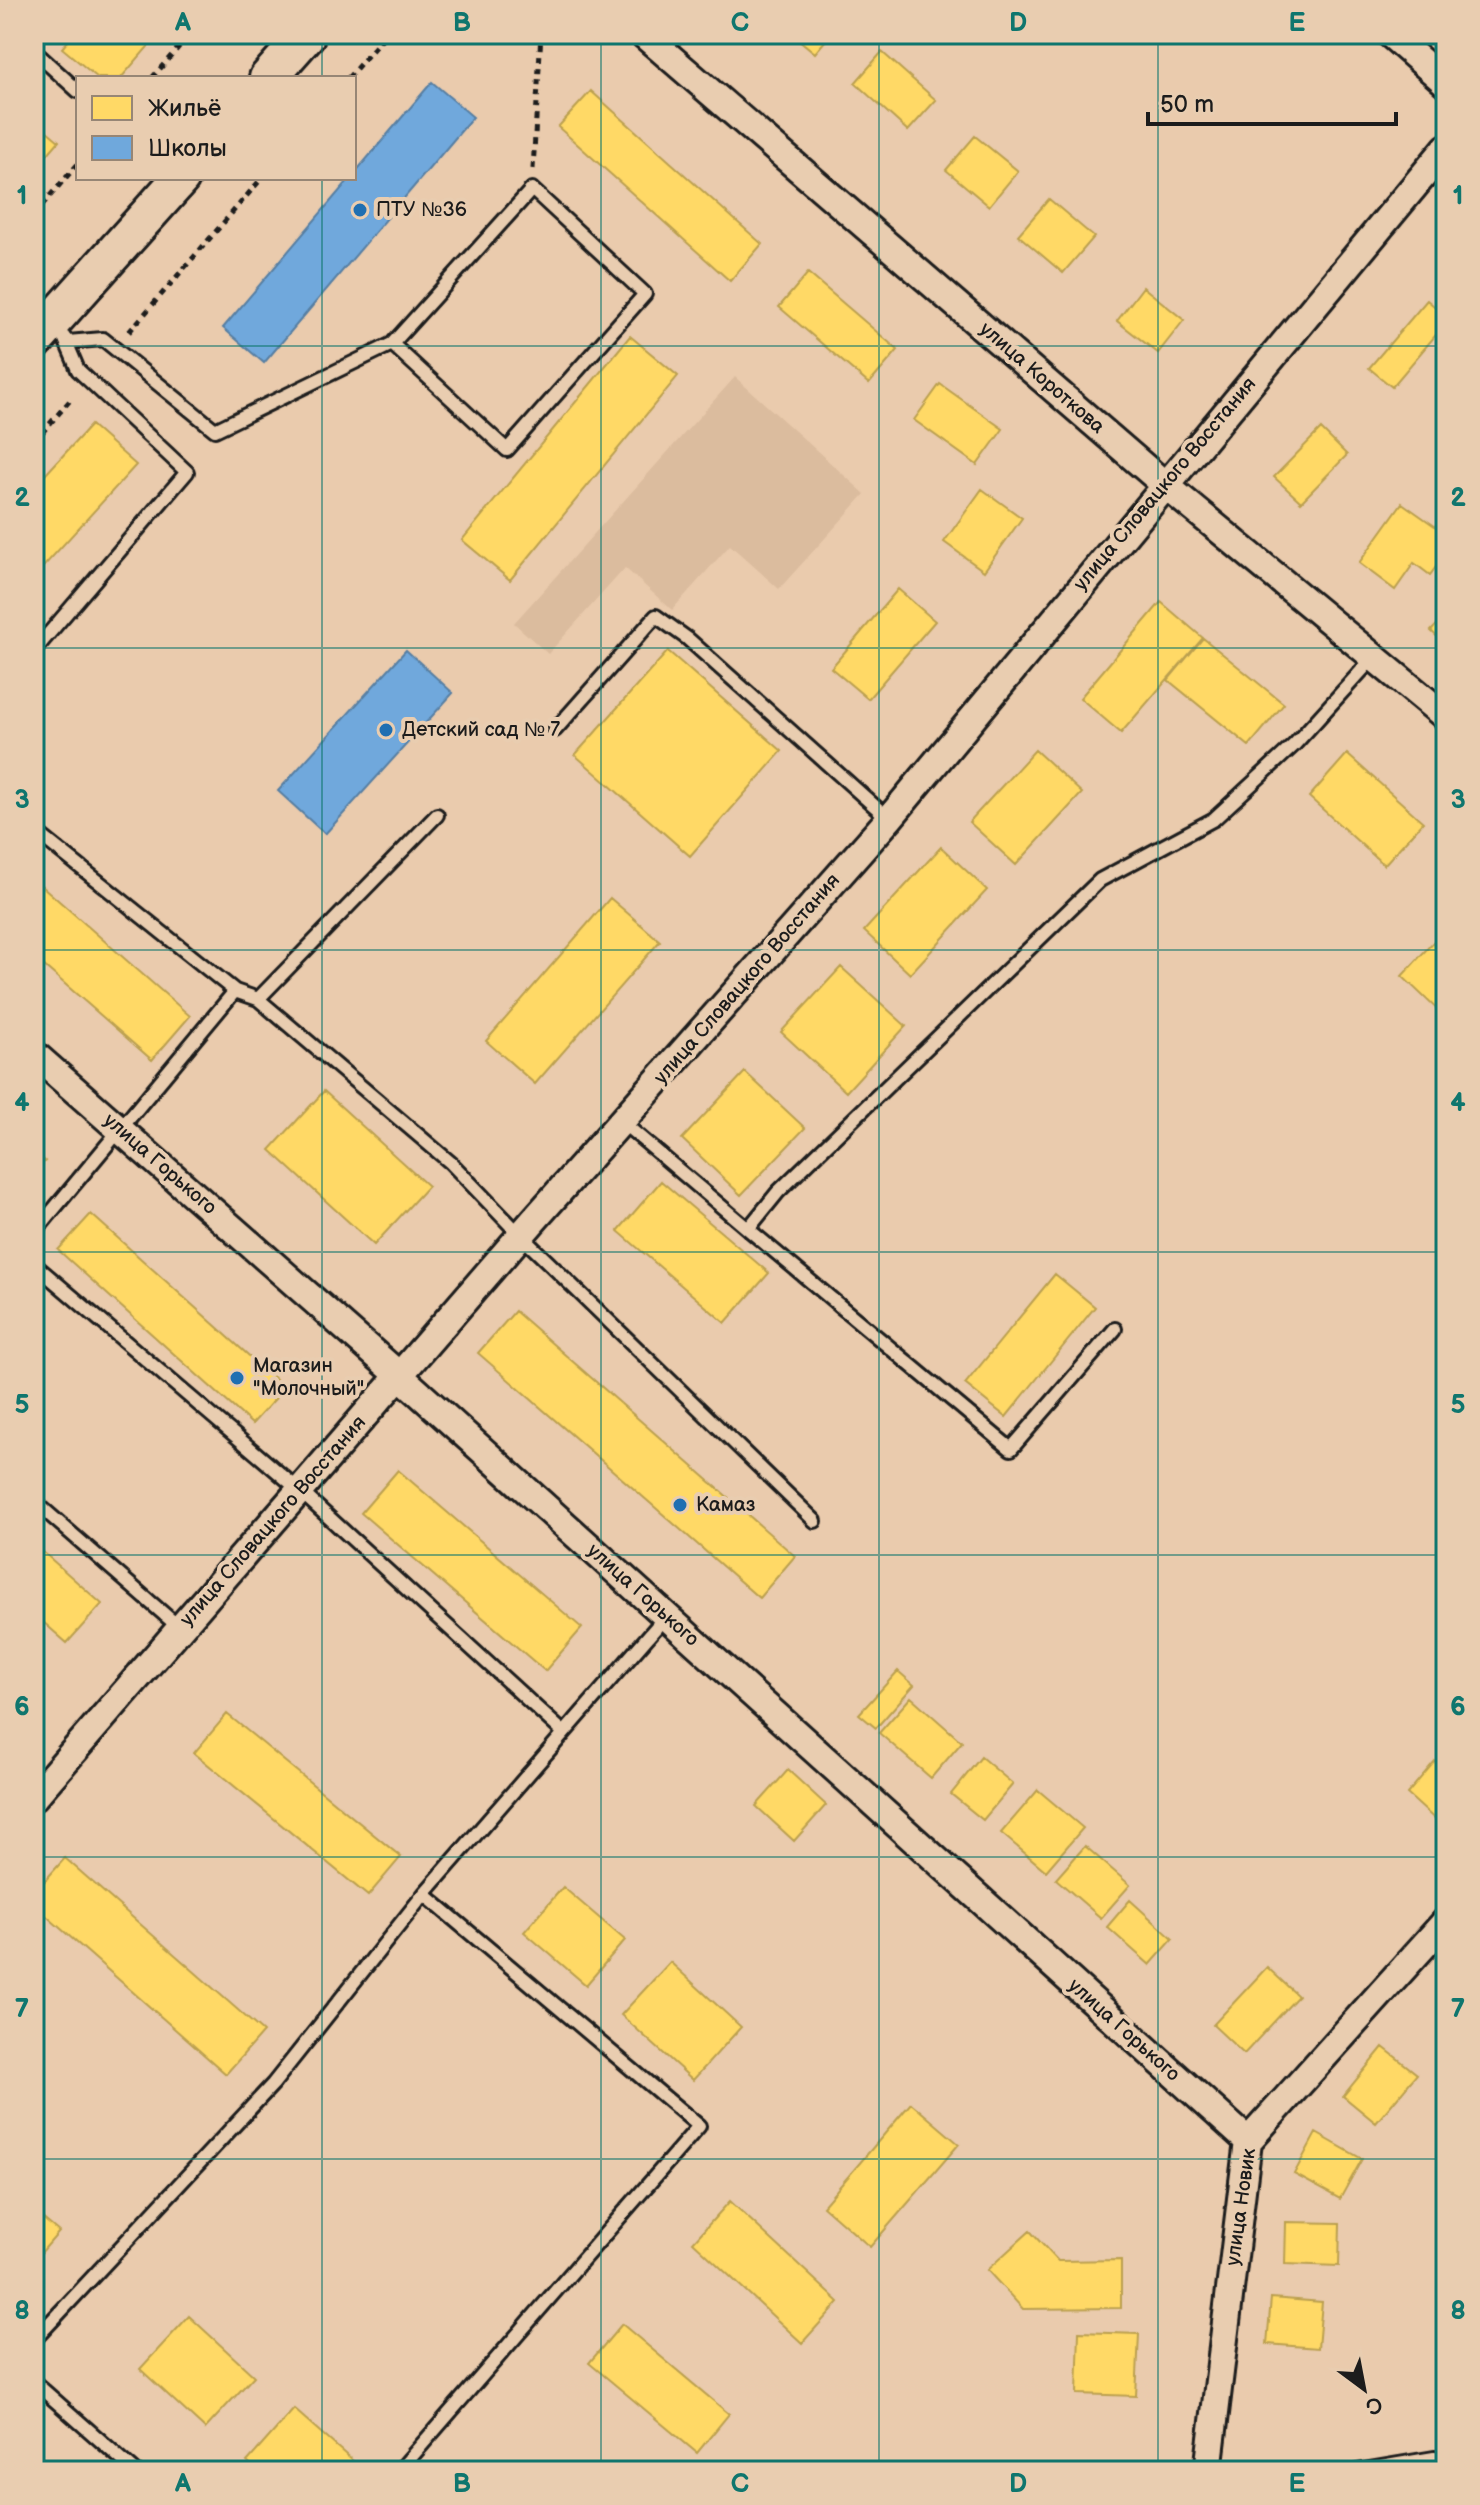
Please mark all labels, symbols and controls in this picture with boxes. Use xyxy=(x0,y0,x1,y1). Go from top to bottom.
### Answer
text: A xyxy=(174,8,191,39)
text: B xyxy=(453,8,471,39)
text: C xyxy=(731,8,749,39)
text: D xyxy=(1009,8,1027,39)
text: E xyxy=(1289,8,1306,39)
legend xyxy=(76,76,356,180)
scale bar xyxy=(1148,76,1396,126)
text: 50 m xyxy=(1160,90,1214,119)
text: Жильё xyxy=(148,94,221,123)
text: Школы xyxy=(148,134,227,163)
text: 1 xyxy=(17,181,27,212)
text: 1 xyxy=(1453,181,1463,212)
place label: ПТУ №36 xyxy=(376,198,467,222)
marker: ПТУ №36 xyxy=(351,201,369,219)
street label: улица Короткова xyxy=(975,317,1110,439)
street label: улица Словацкого Восстания xyxy=(1069,372,1261,596)
text: 2 xyxy=(14,483,30,514)
text: 2 xyxy=(1450,483,1466,514)
place label: Детский сад № 7 xyxy=(402,718,560,742)
marker: Детский сад № 7 xyxy=(377,721,395,739)
text: 3 xyxy=(14,785,30,816)
text: 3 xyxy=(1450,785,1466,816)
street label: улица Словацкого Восстания xyxy=(649,869,845,1089)
text: 4 xyxy=(14,1088,30,1119)
text: 4 xyxy=(1450,1088,1466,1119)
street label: улица Горького xyxy=(99,1108,221,1220)
place label: Магазин "Молочный" xyxy=(253,1354,364,1401)
marker: Магазин "Молочный" xyxy=(228,1369,246,1387)
text: 5 xyxy=(14,1390,30,1421)
text: 5 xyxy=(1450,1390,1466,1421)
street label: улица Словацкого Восстания xyxy=(175,1411,371,1631)
place label: Камаз xyxy=(696,1493,755,1517)
marker: Камаз xyxy=(671,1496,689,1514)
street label: улица Горького xyxy=(582,1539,704,1651)
text: 6 xyxy=(14,1692,30,1723)
text: 6 xyxy=(1450,1692,1466,1723)
street label: улица Горького xyxy=(1063,1974,1185,2086)
text: 7 xyxy=(15,1994,29,2025)
text: 7 xyxy=(1451,1994,1465,2025)
street label: улица Новик xyxy=(1221,2146,1261,2267)
text: 8 xyxy=(14,2296,30,2327)
text: 8 xyxy=(1450,2296,1466,2327)
north arrow xyxy=(1324,2349,1404,2429)
text: С xyxy=(1360,2389,1387,2420)
text: A xyxy=(174,2469,191,2500)
text: B xyxy=(453,2469,471,2500)
text: C xyxy=(731,2469,749,2500)
text: D xyxy=(1009,2469,1027,2500)
text: E xyxy=(1289,2469,1306,2500)

